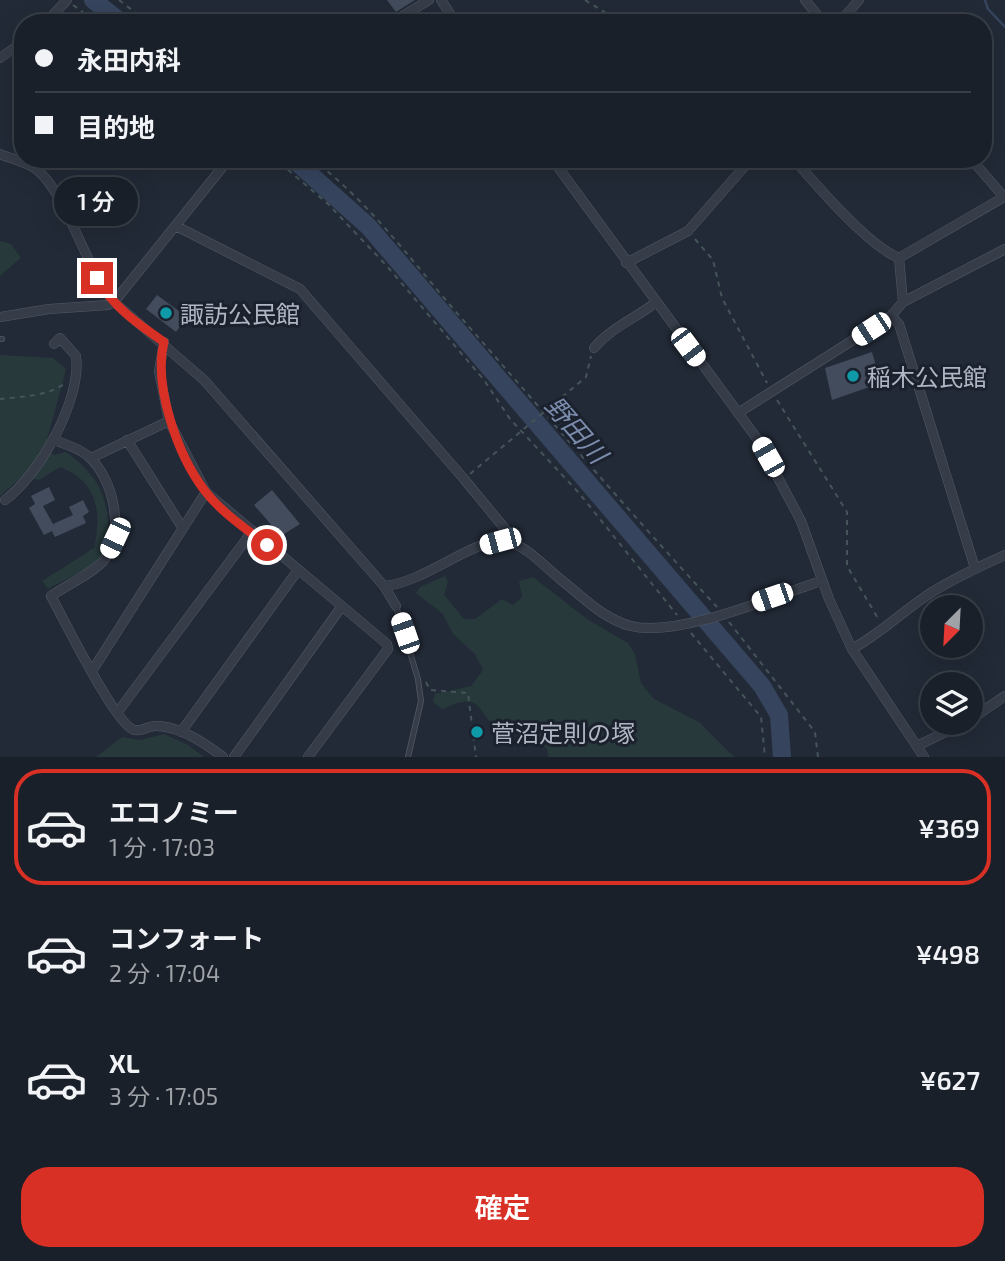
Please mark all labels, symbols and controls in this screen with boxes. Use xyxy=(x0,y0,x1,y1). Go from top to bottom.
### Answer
text: 永田内科 xyxy=(77,44,181,75)
text: 目的地 xyxy=(77,111,155,142)
callout: 1 分 xyxy=(55,176,139,226)
text: 1 分 xyxy=(77,187,115,215)
route end xyxy=(81,262,113,294)
place label: 諏訪公民館 xyxy=(180,299,300,328)
marker: 諏訪公民館 xyxy=(158,305,174,321)
car xyxy=(848,309,895,349)
car xyxy=(667,324,710,370)
place label: 稲木公民館 xyxy=(867,362,987,391)
marker: 稲木公民館 xyxy=(845,368,861,384)
water label: 野田川 xyxy=(540,389,616,471)
car xyxy=(749,434,788,480)
car xyxy=(97,515,134,561)
car xyxy=(477,525,524,557)
route start xyxy=(251,529,283,561)
car xyxy=(749,580,796,614)
north arrow xyxy=(920,595,984,658)
map controls xyxy=(920,595,983,735)
car xyxy=(389,610,422,656)
button: layers xyxy=(920,672,983,735)
place label: 菅沼定則の塚 xyxy=(491,718,635,747)
marker: 菅沼定則の塚 xyxy=(469,724,485,740)
icon: car xyxy=(25,796,88,859)
text: エコノミー xyxy=(109,796,239,827)
text: ¥369 xyxy=(918,812,980,843)
text: 1 分 · 17:03 xyxy=(109,833,215,861)
icon: car xyxy=(25,922,88,985)
text: コンフォート xyxy=(109,922,264,953)
text: ¥498 xyxy=(916,938,980,969)
text: 2 分 · 17:04 xyxy=(109,959,220,987)
text: XL xyxy=(109,1047,140,1078)
icon: car xyxy=(25,1048,88,1111)
text: ¥627 xyxy=(920,1064,980,1095)
text: 3 分 · 17:05 xyxy=(109,1082,218,1110)
button: 確定 xyxy=(21,1167,984,1247)

